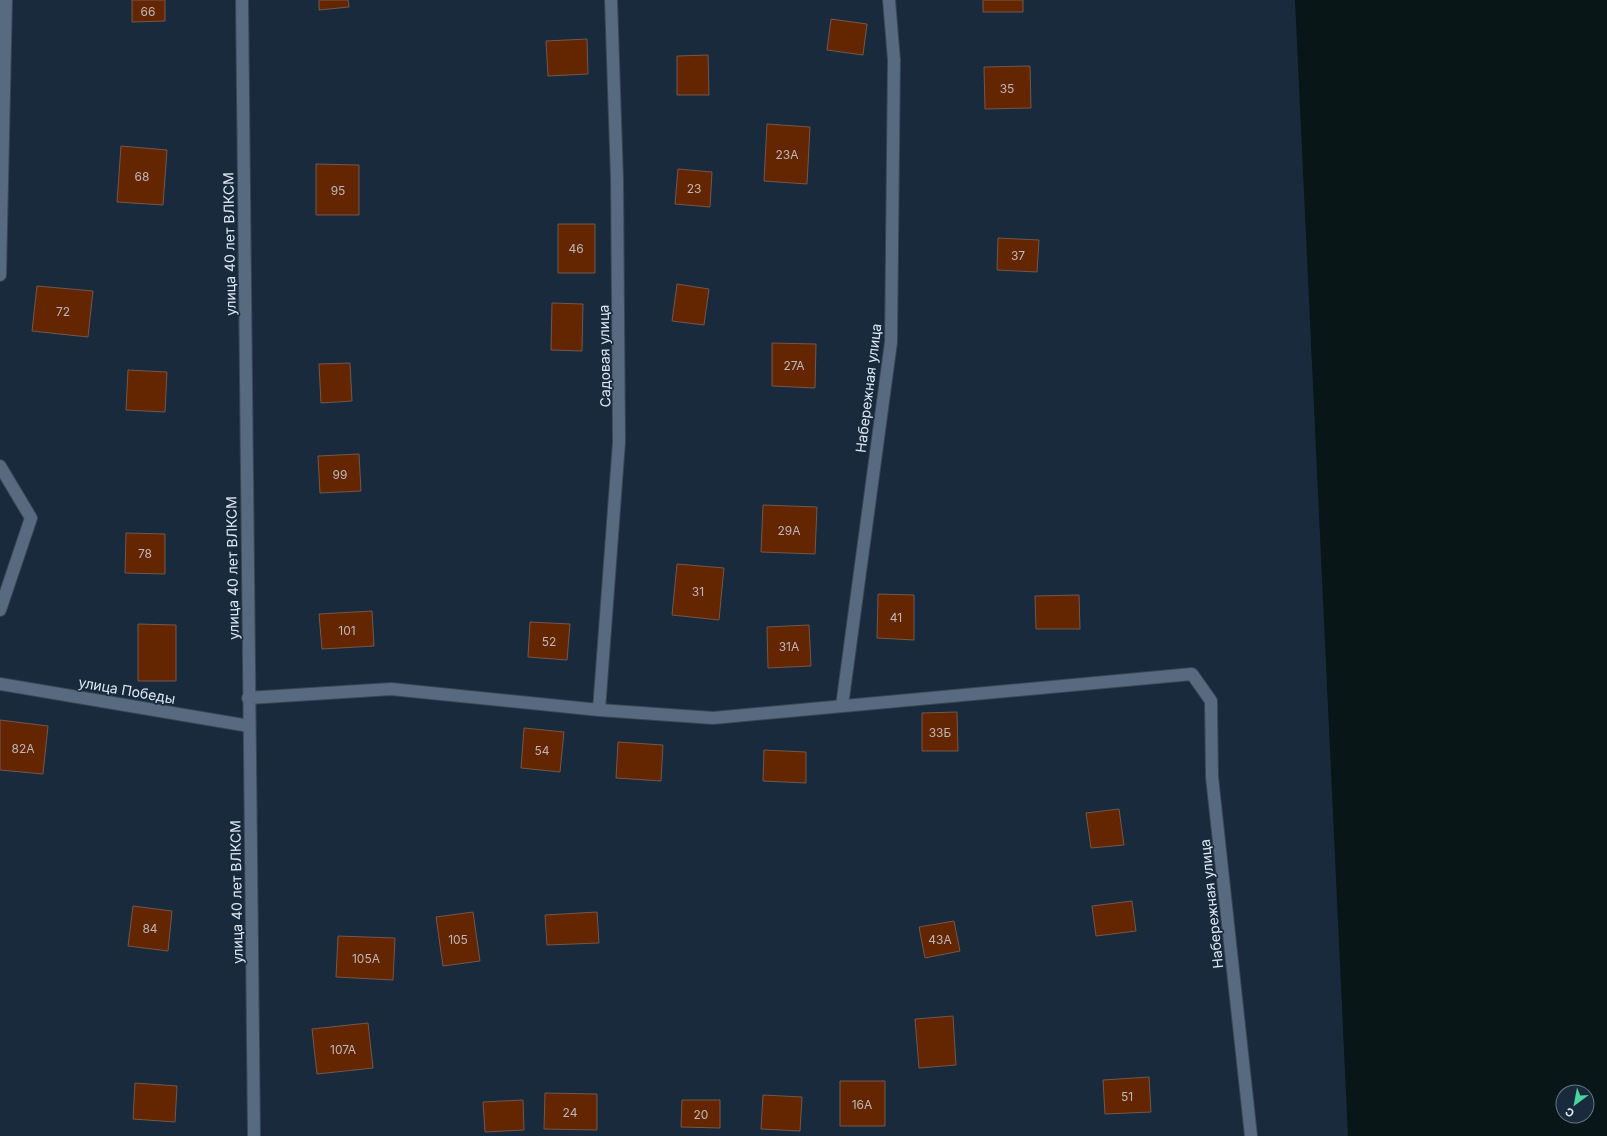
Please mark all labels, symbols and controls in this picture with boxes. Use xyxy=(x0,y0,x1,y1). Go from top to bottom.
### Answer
house number: 66 xyxy=(141,4,155,19)
house number: 35 xyxy=(1000,81,1014,96)
house number: 23А xyxy=(775,147,799,162)
house number: 68 xyxy=(135,169,149,184)
street label: улица 40 лет ВЛКСМ xyxy=(219,172,239,316)
house number: 23 xyxy=(687,181,701,196)
house number: 95 xyxy=(331,183,345,198)
house number: 46 xyxy=(568,241,584,256)
house number: 37 xyxy=(1011,248,1025,263)
house number: 72 xyxy=(56,304,70,319)
street label: Садовая улица xyxy=(595,305,613,407)
street label: Набережная улица xyxy=(852,322,884,454)
house number: 27А xyxy=(783,358,805,373)
house number: 99 xyxy=(333,467,347,482)
street label: улица 40 лет ВЛКСМ xyxy=(222,496,242,640)
house number: 29А xyxy=(777,523,801,538)
house number: 78 xyxy=(138,546,152,561)
house number: 31 xyxy=(692,584,704,599)
house number: 41 xyxy=(890,610,902,625)
house number: 101 xyxy=(338,623,356,638)
house number: 52 xyxy=(542,634,556,649)
house number: 31А xyxy=(779,639,799,654)
street label: улица Победы xyxy=(77,673,177,707)
house number: 33Б xyxy=(929,725,952,740)
house number: 82А xyxy=(11,741,35,756)
house number: 54 xyxy=(534,743,550,758)
street label: улица 40 лет ВЛКСМ xyxy=(226,820,246,964)
street label: Набережная улица xyxy=(1196,838,1226,970)
house number: 84 xyxy=(142,921,158,936)
house number: 105 xyxy=(448,932,468,947)
house number: 43А xyxy=(928,932,952,947)
house number: 105А xyxy=(352,951,380,966)
house number: 107А xyxy=(330,1042,356,1057)
north arrow xyxy=(1555,1084,1595,1124)
house number: 51 xyxy=(1121,1089,1133,1104)
house number: 16А xyxy=(852,1097,872,1112)
text: С xyxy=(1563,1104,1577,1121)
house number: 24 xyxy=(563,1105,578,1120)
house number: 20 xyxy=(694,1107,708,1122)

